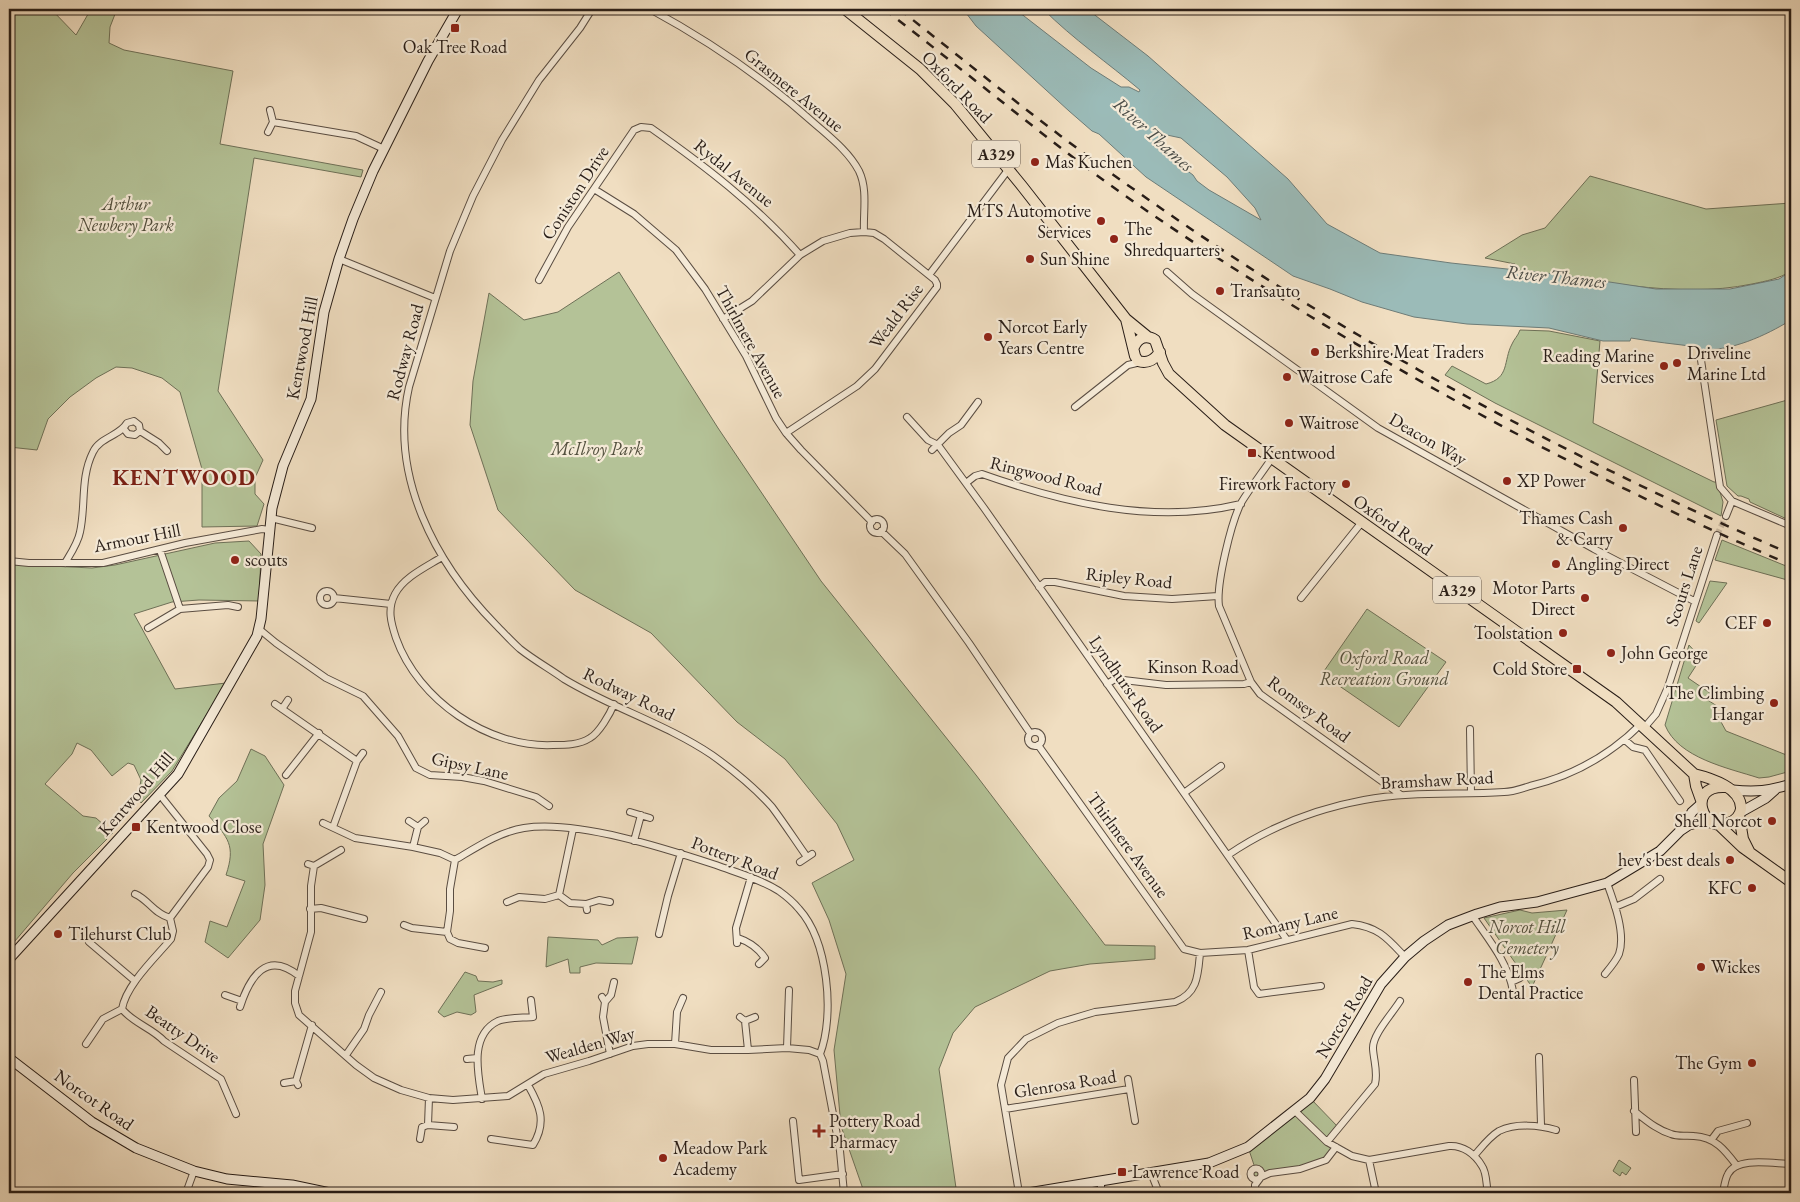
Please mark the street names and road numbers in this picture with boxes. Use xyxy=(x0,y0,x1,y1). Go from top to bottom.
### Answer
street label: Grasmere Avenue xyxy=(740,42,849,137)
street label: Oxford Road xyxy=(917,46,998,128)
street label: Rydal Avenue xyxy=(690,133,779,212)
road number: A329 xyxy=(972,140,1020,168)
street label: Coniston Drive xyxy=(536,141,614,244)
street label: Weald Rise xyxy=(864,278,928,353)
street label: Thirlmere Avenue xyxy=(711,281,792,402)
street label: Kentwood Hill xyxy=(280,294,323,401)
street label: Rodway Road xyxy=(381,300,429,403)
street label: Deacon Way xyxy=(1385,407,1471,470)
street label: Ringwood Road xyxy=(988,450,1105,501)
street label: Oxford Road xyxy=(1349,489,1438,561)
street label: Armour Hill xyxy=(90,518,182,557)
street label: Scours Lane xyxy=(1660,543,1707,629)
street label: Ripley Road xyxy=(1085,562,1174,594)
road number: A329 xyxy=(1433,576,1481,604)
street label: Lyndhurst Road xyxy=(1084,631,1169,738)
street label: Kinson Road xyxy=(1147,655,1240,678)
street label: Rodway Road xyxy=(580,661,680,726)
street label: Romsey Road xyxy=(1263,670,1356,748)
street label: Gipsy Lane xyxy=(429,746,511,785)
street label: Kentwood Hill xyxy=(93,747,179,841)
street label: Bramshaw Road xyxy=(1380,765,1495,794)
street label: Thirlmere Avenue xyxy=(1082,787,1175,902)
street label: Pottery Road xyxy=(688,830,783,885)
street label: Romany Lane xyxy=(1240,900,1340,945)
street label: Norcot Road xyxy=(1310,971,1378,1062)
street label: Beatty Drive xyxy=(141,1000,225,1068)
street label: Wealden Way xyxy=(542,1021,637,1068)
street label: Norcot Road xyxy=(50,1064,139,1136)
street label: Glenrosa Road xyxy=(1012,1064,1119,1103)

